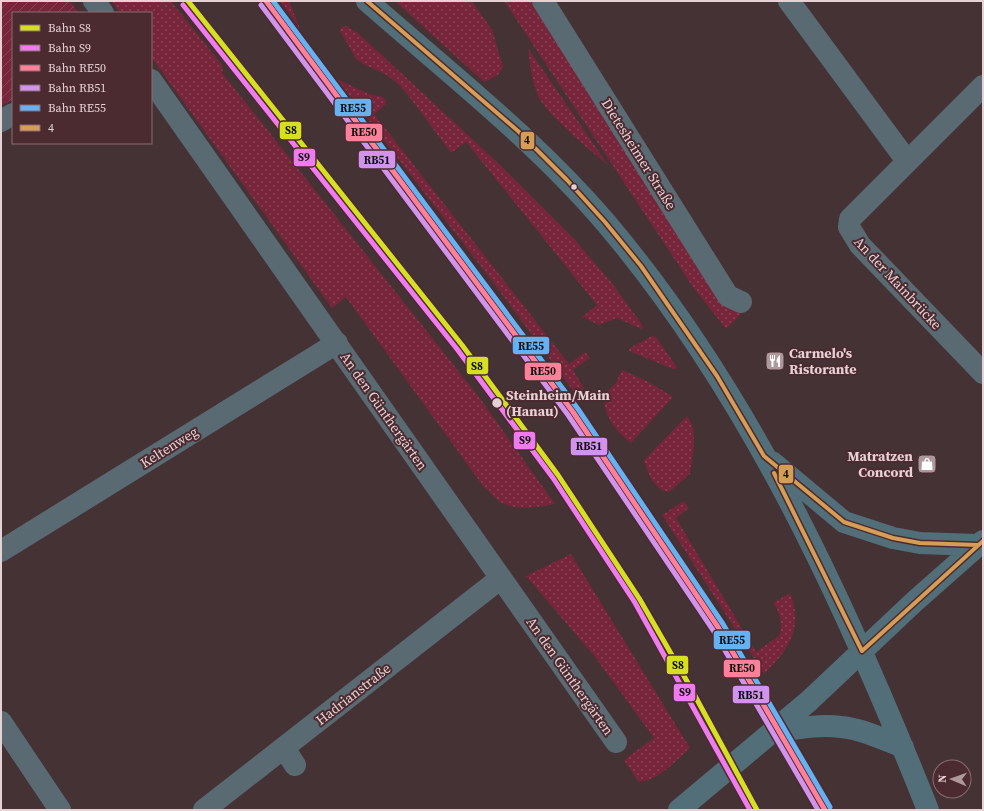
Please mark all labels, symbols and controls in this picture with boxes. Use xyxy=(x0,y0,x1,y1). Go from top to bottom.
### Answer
legend xyxy=(12,12,152,144)
text: Bahn S8 xyxy=(48,20,91,36)
text: Bahn S9 xyxy=(48,40,91,56)
text: Bahn RE50 xyxy=(48,60,106,76)
text: Bahn RB51 xyxy=(48,80,106,96)
street label: Dietesheimer Straße xyxy=(597,95,681,213)
line badge: RE55 xyxy=(334,98,372,117)
text: Bahn RE55 xyxy=(48,100,106,116)
text: RE55 xyxy=(340,101,366,116)
text: 4 xyxy=(48,120,54,136)
line badge: S8 xyxy=(279,121,302,140)
text: S8 xyxy=(285,123,297,138)
line badge: RE50 xyxy=(345,123,383,142)
text: RE50 xyxy=(351,125,377,140)
line badge: 4 xyxy=(520,131,535,150)
text: 4 xyxy=(524,133,530,148)
line badge: S9 xyxy=(293,148,316,167)
text: S9 xyxy=(298,150,310,165)
line badge: RB51 xyxy=(358,150,396,169)
text: RB51 xyxy=(364,153,390,168)
unlabelled marker xyxy=(569,182,579,192)
street label: An der Mainbrücke xyxy=(850,232,946,334)
line badge: RE55 xyxy=(512,336,550,355)
text: RE55 xyxy=(518,339,544,354)
place label: Carmelo's Ristorante xyxy=(789,343,857,379)
street label: An den Günthergärten xyxy=(336,348,433,475)
restaurant icon: Carmelo's Ristorante xyxy=(764,350,786,372)
line badge: S8 xyxy=(466,356,489,375)
text: S8 xyxy=(471,359,483,374)
line badge: RE50 xyxy=(524,362,562,381)
text: RE50 xyxy=(530,364,556,379)
place label: Steinheim/Main (Hanau) xyxy=(506,385,610,421)
marker: Steinheim/Main (Hanau) xyxy=(490,396,504,410)
street label: Keltenweg xyxy=(136,421,202,473)
line badge: S9 xyxy=(513,431,536,450)
text: S9 xyxy=(519,433,531,448)
line badge: RB51 xyxy=(570,437,608,456)
text: RB51 xyxy=(576,439,602,454)
place label: Matratzen Concord xyxy=(847,446,914,482)
shop icon: Matratzen Concord xyxy=(916,453,938,475)
line badge: 4 xyxy=(778,464,794,484)
text: 4 xyxy=(783,467,789,482)
street label: An den Günthergärten xyxy=(522,613,619,740)
line badge: RE55 xyxy=(713,630,751,650)
text: RE55 xyxy=(719,633,745,648)
line badge: S8 xyxy=(666,655,689,675)
street label: Hadrianstraße xyxy=(311,658,395,730)
text: S8 xyxy=(672,658,684,673)
line badge: RE50 xyxy=(723,659,761,678)
text: RE50 xyxy=(729,661,755,676)
line badge: S9 xyxy=(673,683,696,702)
text: S9 xyxy=(679,685,691,700)
line badge: RB51 xyxy=(732,685,770,704)
text: RB51 xyxy=(738,688,764,703)
north arrow xyxy=(932,759,972,799)
text: N xyxy=(935,774,950,783)

